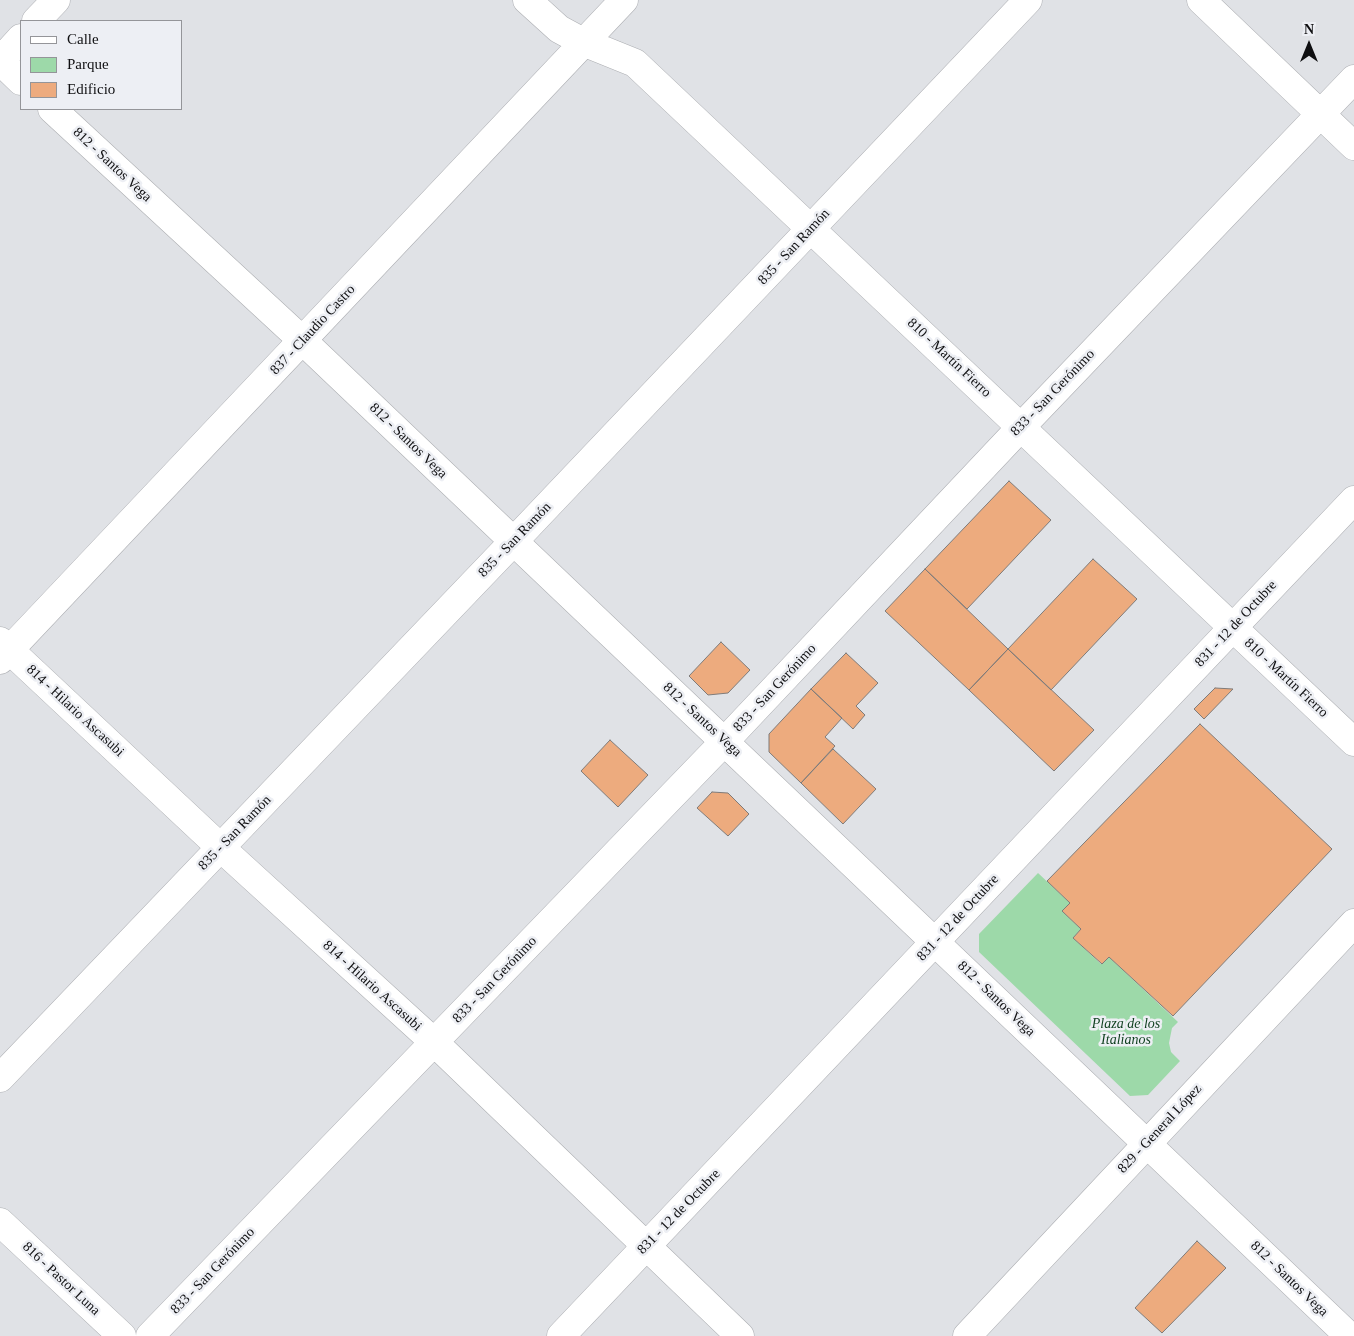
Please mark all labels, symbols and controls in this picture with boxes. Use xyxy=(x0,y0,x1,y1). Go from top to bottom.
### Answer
legend xyxy=(20,20,182,110)
north arrow xyxy=(1284,20,1334,70)
text: N xyxy=(1304,22,1314,37)
text: Calle xyxy=(67,31,99,47)
text: Parque xyxy=(67,56,109,72)
text: Edificio xyxy=(67,81,115,97)
street label: 812 - Santos Vega xyxy=(69,124,155,206)
street label: 835 - San Ramón xyxy=(755,206,833,288)
street label: 837 - Claudio Castro xyxy=(267,281,359,379)
street label: 810 - Martín Fierro xyxy=(904,315,994,401)
street label: 833 - San Gerónimo xyxy=(1007,346,1099,440)
street label: 812 - Santos Vega xyxy=(366,400,450,482)
street label: 835 - San Ramón xyxy=(475,499,555,581)
street label: 831 - 12 de Octubre xyxy=(1192,577,1280,671)
street label: 810 - Martín Fierro xyxy=(1241,635,1331,721)
street label: 833 - San Gerónimo xyxy=(730,641,820,735)
street label: 814 - Hilario Ascasubi xyxy=(23,662,127,760)
street label: 812 - Santos Vega xyxy=(659,679,745,761)
street label: 835 - San Ramón xyxy=(195,792,275,874)
street label: 831 - 12 de Octubre xyxy=(914,871,1002,965)
street label: 833 - San Gerónimo xyxy=(449,933,541,1027)
street label: 814 - Hilario Ascasubi xyxy=(319,937,425,1035)
street label: 812 - Santos Vega xyxy=(954,958,1038,1040)
park label: Plaza de los Italianos xyxy=(1092,1016,1160,1048)
street label: 829 - General López xyxy=(1114,1081,1206,1177)
street label: 831 - 12 de Octubre xyxy=(634,1166,724,1258)
street label: 833 - San Gerónimo xyxy=(167,1224,259,1318)
street label: 812 - Santos Vega xyxy=(1247,1238,1331,1320)
street label: 816 - Pastor Luna xyxy=(19,1239,103,1319)

